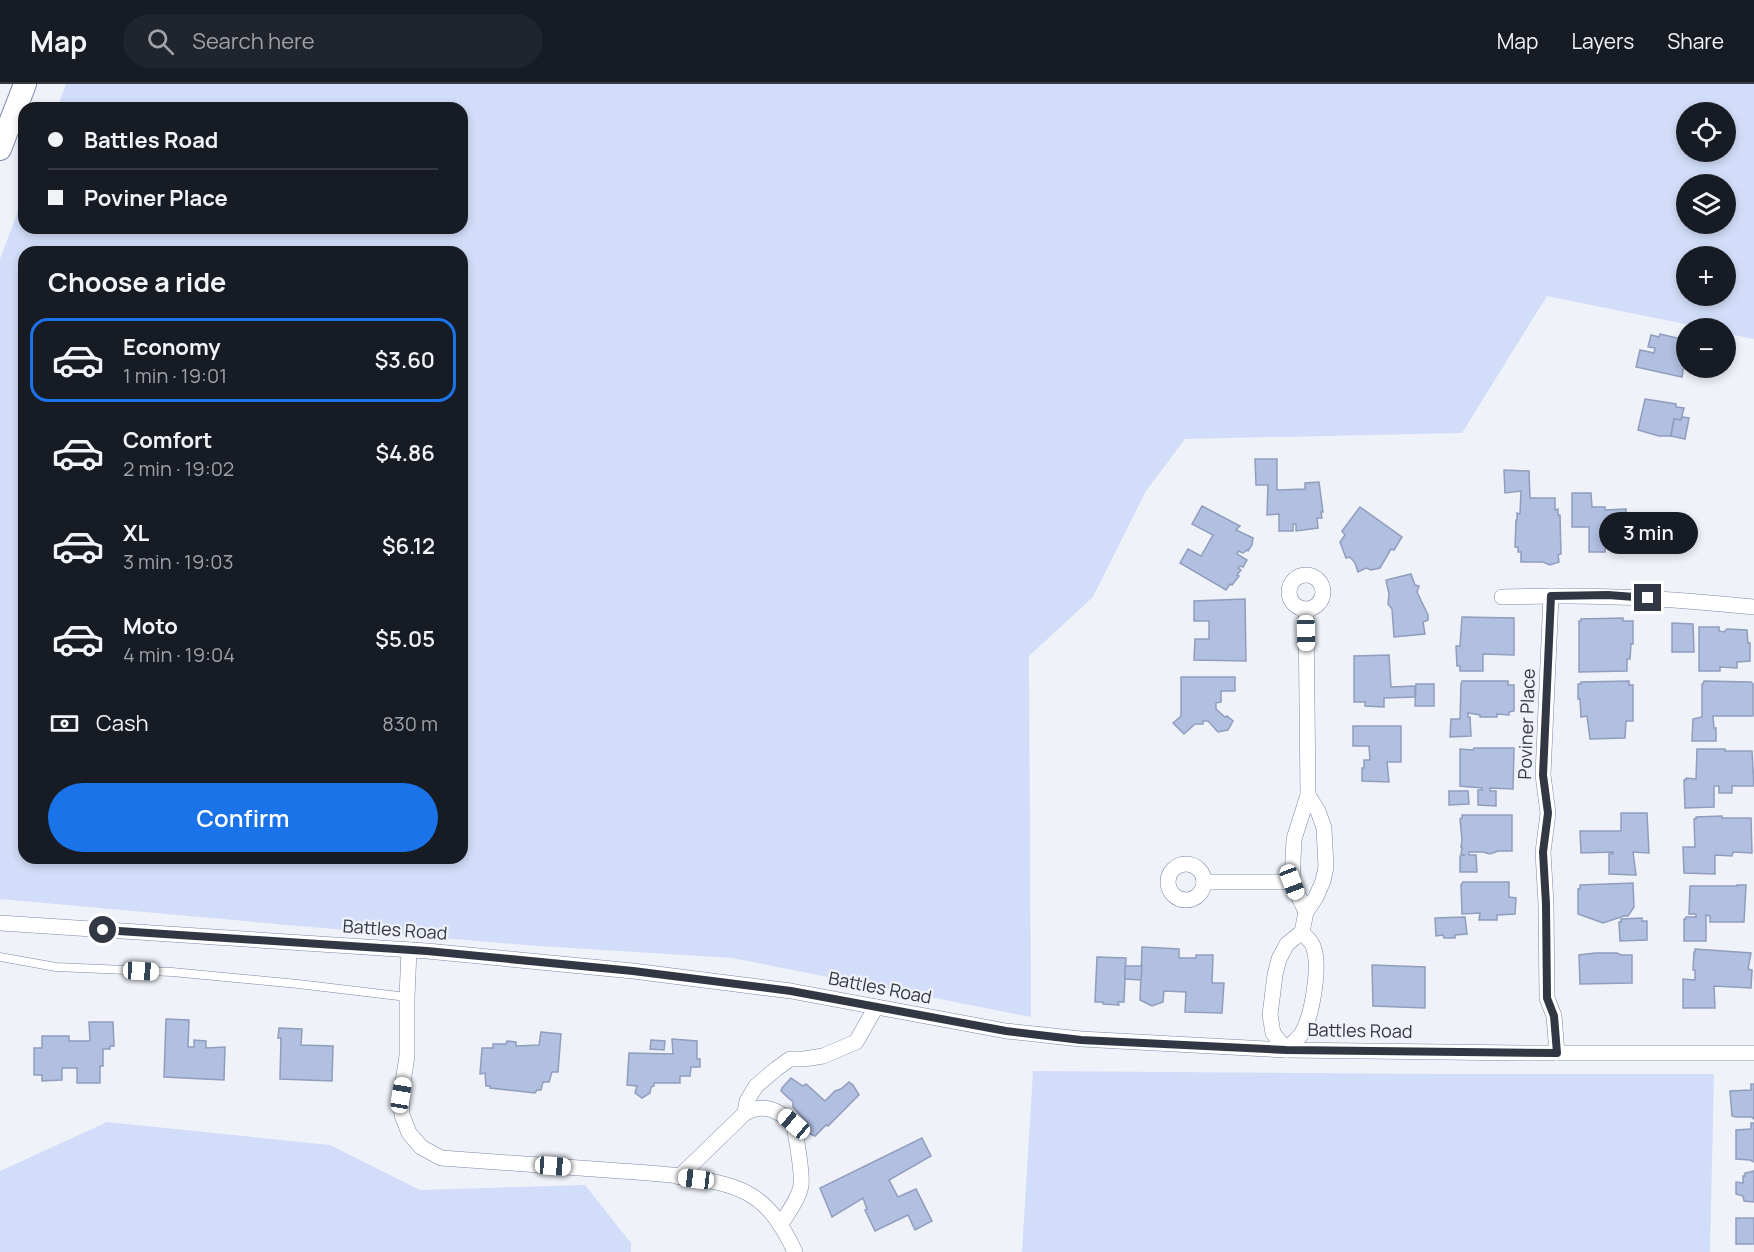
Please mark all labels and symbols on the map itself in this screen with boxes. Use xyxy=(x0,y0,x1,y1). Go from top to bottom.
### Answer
callout: 3 min xyxy=(1598,511,1698,553)
route end xyxy=(1634,584,1661,611)
car xyxy=(1297,615,1315,651)
street label: Poviner Place xyxy=(1512,668,1540,780)
car xyxy=(1277,862,1307,902)
street label: Battles Road xyxy=(342,913,448,945)
route start xyxy=(89,916,116,943)
car xyxy=(123,961,159,981)
street label: Battles Road xyxy=(826,965,934,1009)
street label: Battles Road xyxy=(1307,1017,1413,1043)
car xyxy=(389,1076,413,1114)
car xyxy=(774,1106,814,1142)
car xyxy=(534,1156,572,1176)
car xyxy=(677,1168,715,1190)

